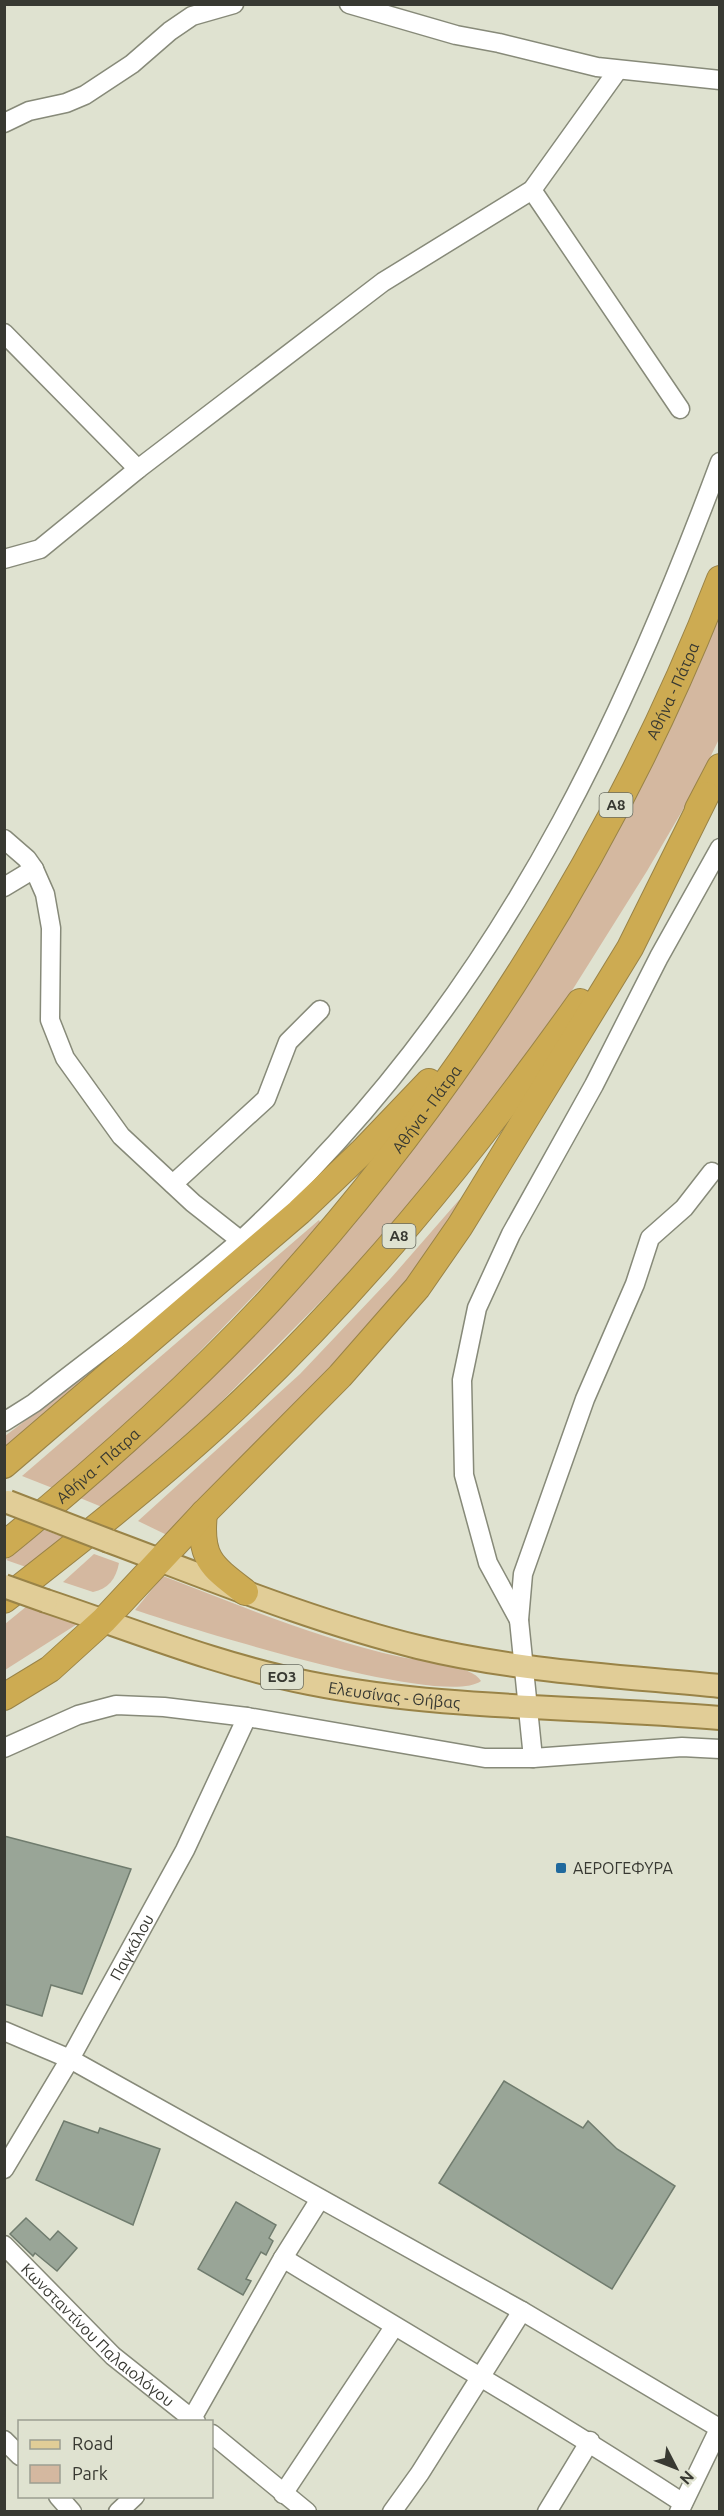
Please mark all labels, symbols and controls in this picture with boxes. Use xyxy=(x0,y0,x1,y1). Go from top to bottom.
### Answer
street label: Αθήνα - Πάτρα xyxy=(643,639,702,742)
road number: Α8 xyxy=(600,793,632,817)
street label: Αθήνα - Πάτρα xyxy=(388,1061,465,1156)
road number: Α8 xyxy=(382,1224,416,1248)
street label: Αθήνα - Πάτρα xyxy=(52,1424,143,1507)
road number: ΕΟ3 xyxy=(261,1665,303,1689)
street label: Ελευσίνας - Θήβας xyxy=(327,1678,461,1713)
place label: ΑΕΡΟΓΕΦΥΡΑ xyxy=(573,1859,673,1877)
marker: ΑΕΡΟΓΕΦΥΡΑ xyxy=(554,1861,568,1875)
street label: Παγκάλου xyxy=(106,1911,157,1983)
street label: Κωνσταντίνου Παλαιολόγου xyxy=(18,2259,178,2410)
legend xyxy=(18,2420,213,2498)
text: Road xyxy=(72,2433,114,2453)
north arrow xyxy=(646,2438,706,2498)
text: Park xyxy=(72,2463,108,2483)
text: N xyxy=(676,2468,698,2488)

